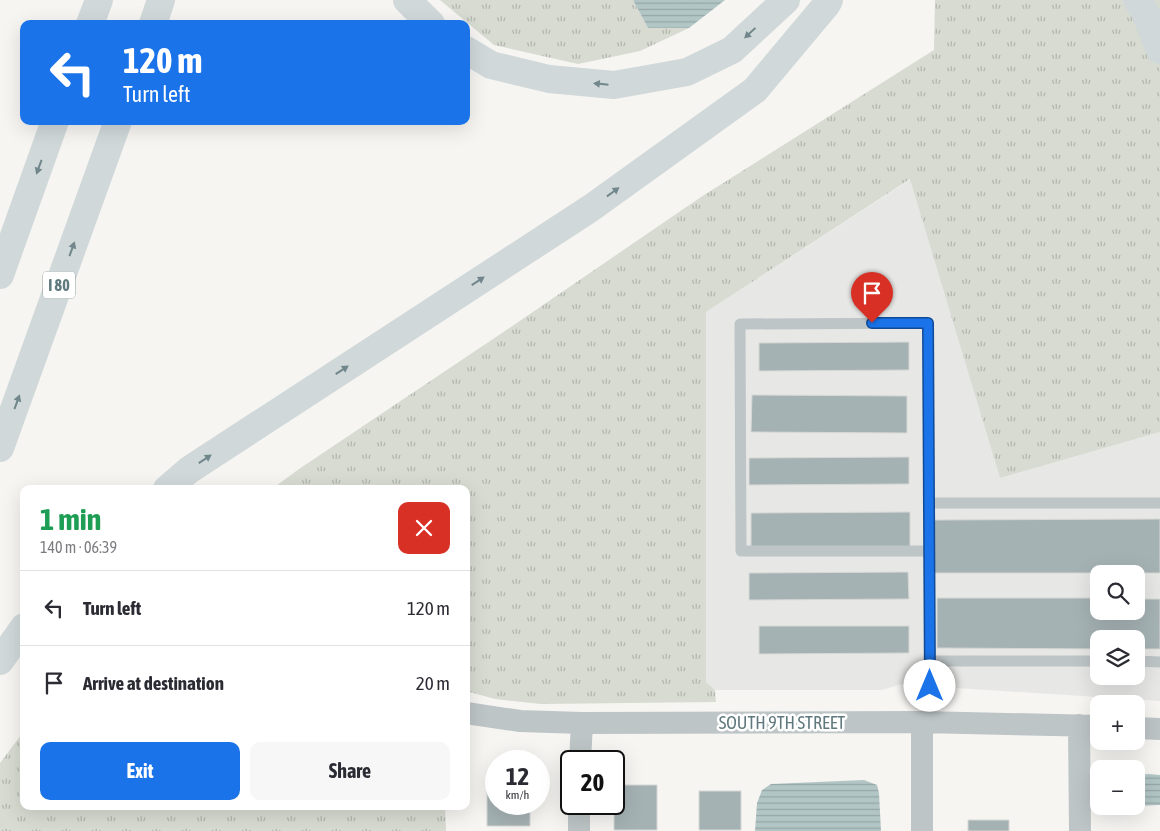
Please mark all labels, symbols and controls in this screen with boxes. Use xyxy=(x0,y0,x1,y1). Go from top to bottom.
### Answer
one-way arrow xyxy=(745,27,757,39)
icon: left xyxy=(40,40,105,105)
text: 120 m xyxy=(123,40,202,80)
one-way arrow xyxy=(592,80,608,88)
text: Turn left xyxy=(123,81,190,107)
one-way arrow xyxy=(35,160,43,175)
one-way arrow xyxy=(606,187,620,197)
one-way arrow xyxy=(69,242,76,257)
road number: I 80 xyxy=(43,272,75,298)
pin xyxy=(851,272,893,323)
one-way arrow xyxy=(471,277,484,286)
icon: arrive xyxy=(858,279,886,307)
one-way arrow xyxy=(335,365,348,375)
one-way arrow xyxy=(14,395,21,410)
one-way arrow xyxy=(199,454,212,464)
text: 1 min xyxy=(40,502,101,536)
button: close xyxy=(398,502,450,554)
text: 140 m · 06:39 xyxy=(40,538,117,556)
map controls xyxy=(1090,565,1145,815)
button: search xyxy=(1090,565,1145,620)
icon: left xyxy=(40,594,68,622)
text: Turn left xyxy=(83,597,141,619)
text: 120 m xyxy=(407,597,450,619)
button: layers xyxy=(1090,630,1145,685)
position arrow xyxy=(903,659,955,711)
icon: arrive xyxy=(40,669,68,697)
text: Arrive at destination xyxy=(83,672,224,694)
text: 20 m xyxy=(416,672,450,694)
button: + xyxy=(1090,695,1145,750)
street label: SOUTH 9TH STREET xyxy=(719,712,845,733)
button: Exit xyxy=(40,742,240,800)
button: Share xyxy=(250,742,450,800)
speed limit sign: 20 xyxy=(560,750,625,815)
button: − xyxy=(1090,760,1145,815)
text: 12 xyxy=(506,762,529,790)
text: km/h xyxy=(506,788,529,802)

